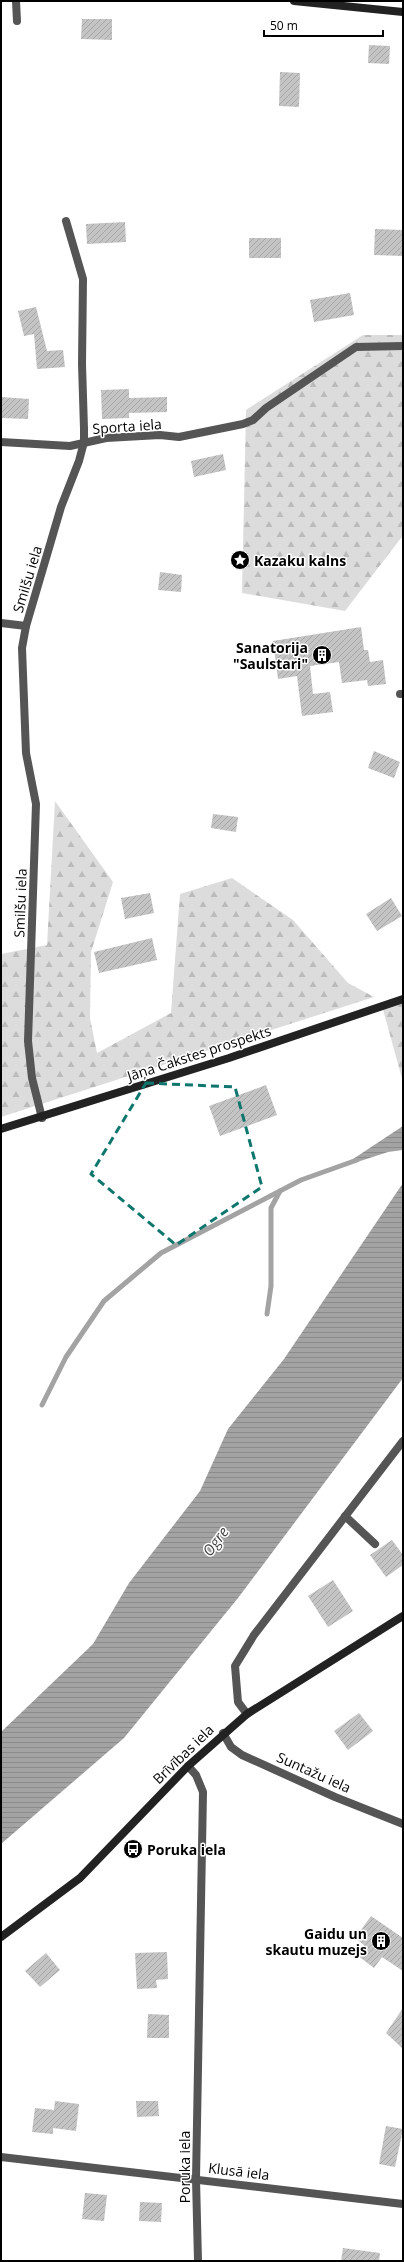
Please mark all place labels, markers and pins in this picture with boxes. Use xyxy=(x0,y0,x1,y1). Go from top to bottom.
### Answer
place icon: Kazaku kalns xyxy=(229,549,251,571)
place label: Kazaku kalns xyxy=(254,551,346,570)
place label: Sanatorija "Saulstari" xyxy=(233,638,308,673)
building icon: Sanatorija "Saulstari" xyxy=(311,644,333,666)
bus stop icon: Poruka iela xyxy=(122,1838,144,1860)
place label: Poruka iela xyxy=(147,1840,226,1859)
place label: Gaidu un skautu muzejs xyxy=(266,1924,367,1959)
building icon: Gaidu un skautu muzejs xyxy=(370,1930,392,1952)

